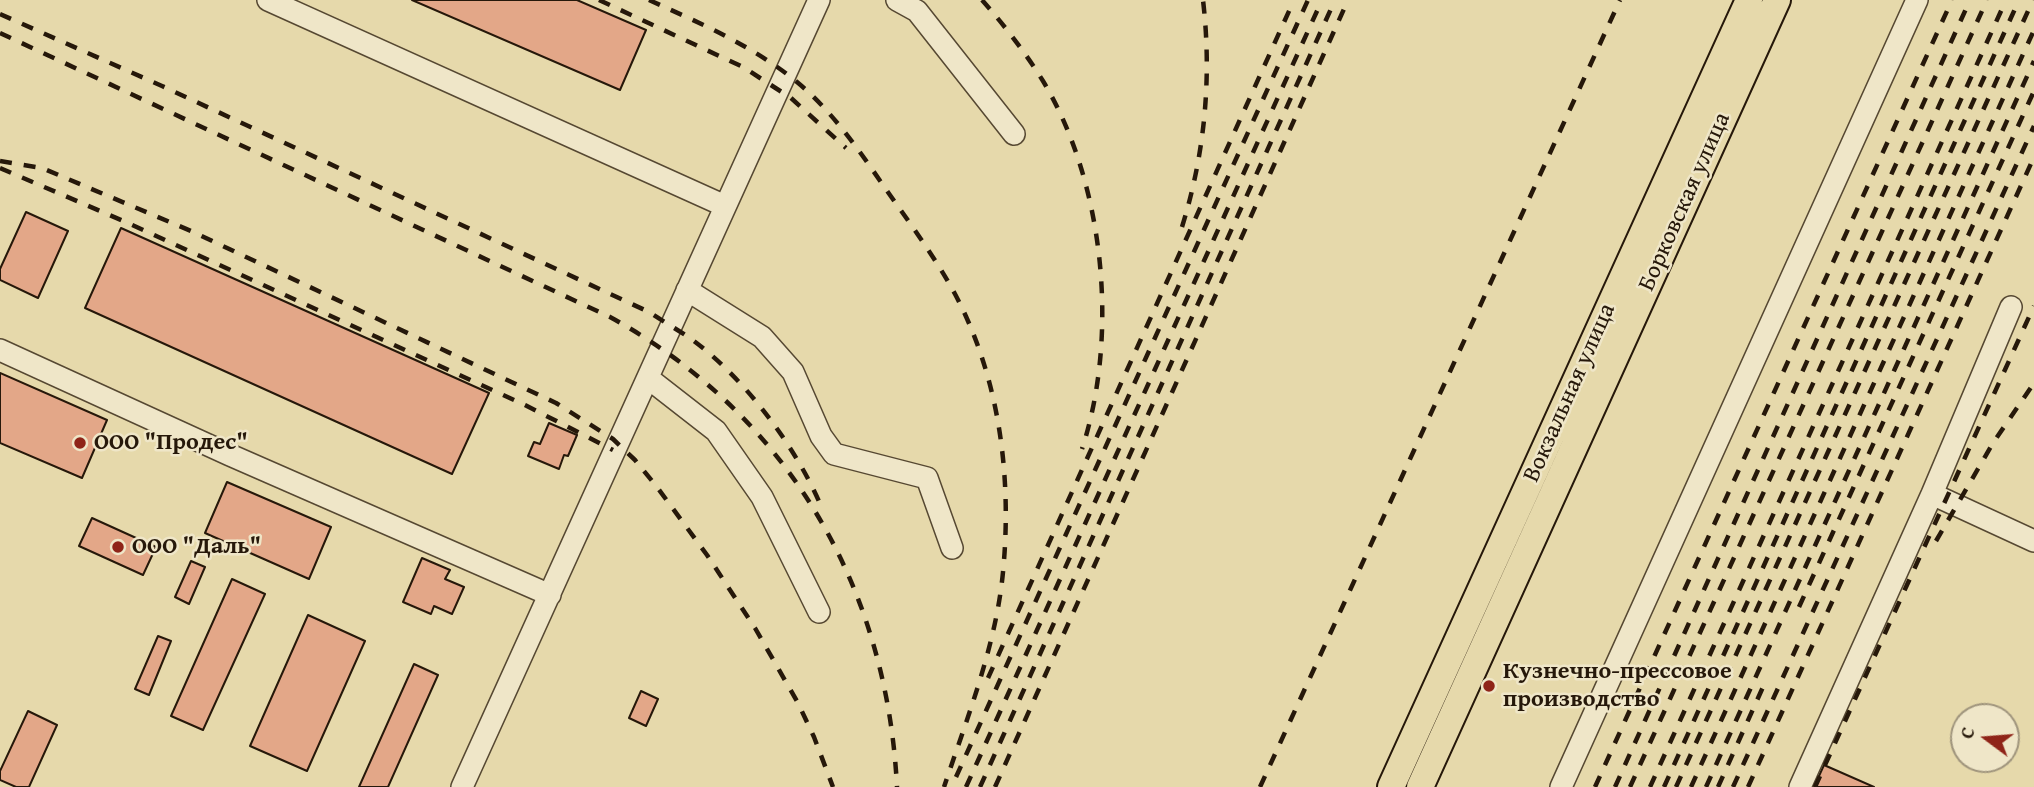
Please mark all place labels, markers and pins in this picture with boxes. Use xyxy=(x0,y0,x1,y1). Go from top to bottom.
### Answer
place label: ООО "Продес" xyxy=(94,429,248,457)
marker: ООО "Продес" xyxy=(72,435,88,451)
place label: ООО "Даль" xyxy=(132,533,261,561)
marker: ООО "Даль" xyxy=(110,539,126,555)
place label: Кузнечно-прессовое производство xyxy=(1503,658,1732,714)
marker: Кузнечно-прессовое производство xyxy=(1481,678,1497,694)

